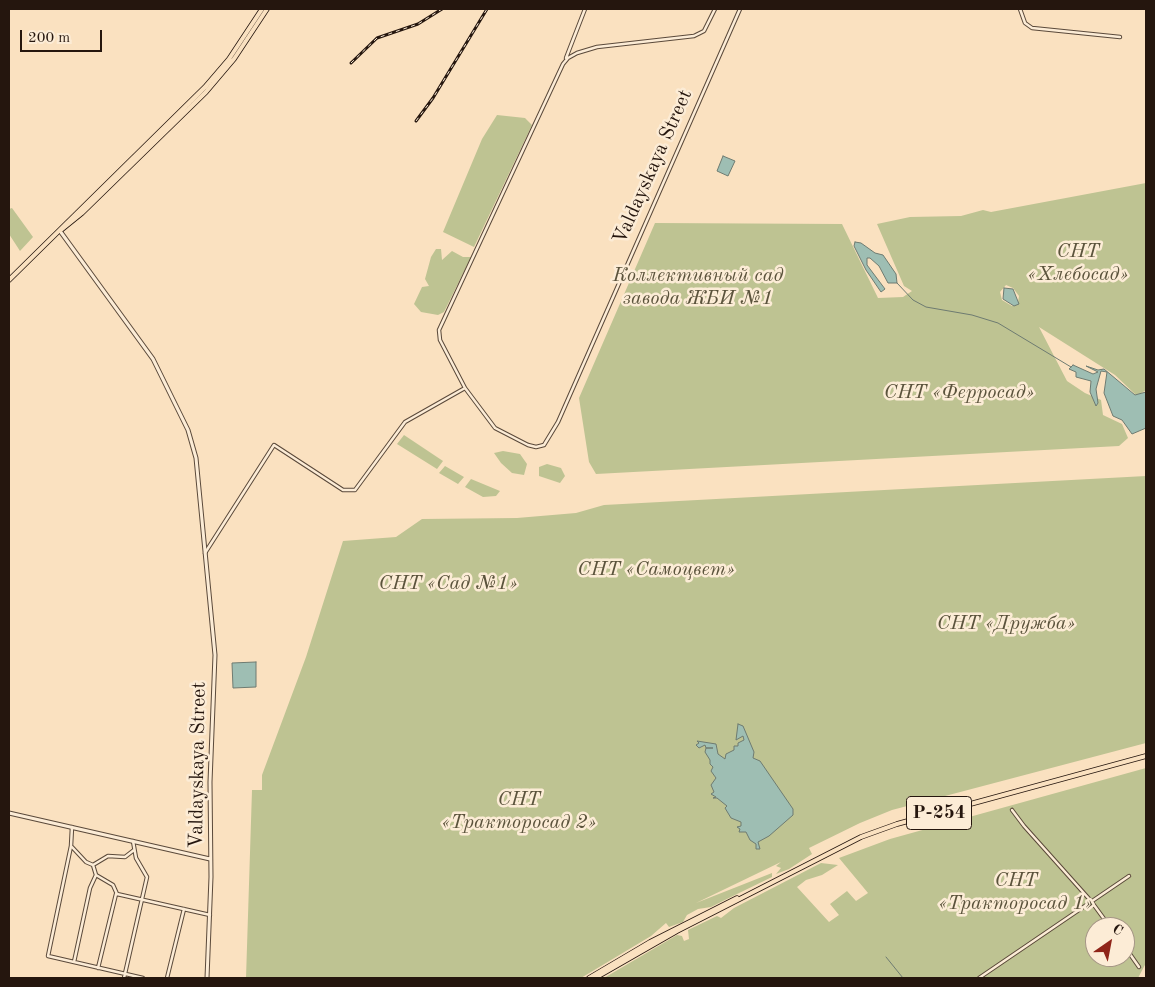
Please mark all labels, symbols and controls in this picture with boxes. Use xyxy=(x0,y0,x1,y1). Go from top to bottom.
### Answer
scale bar xyxy=(22,20,105,52)
text: 200 m xyxy=(28,31,70,46)
street label: Valdayskaya Street xyxy=(608,86,698,248)
park label: СНТ «Хлебосад» xyxy=(1028,240,1128,287)
park label: Коллективный сад завода ЖБИ №1 xyxy=(613,264,783,311)
park label: СНТ «Ферросад» xyxy=(884,381,1034,405)
park label: СНТ «Самоцвет» xyxy=(577,558,735,582)
park label: СНТ «Сад №1» xyxy=(379,572,517,596)
park label: СНТ «Дружба» xyxy=(937,612,1075,636)
street label: Valdayskaya Street xyxy=(185,681,211,849)
park label: СНТ «Тракторосад 2» xyxy=(442,788,596,835)
road number: Р-254 xyxy=(906,796,972,830)
park label: СНТ «Тракторосад 1» xyxy=(939,869,1093,916)
north arrow xyxy=(1085,917,1135,967)
text: С xyxy=(1110,922,1125,939)

